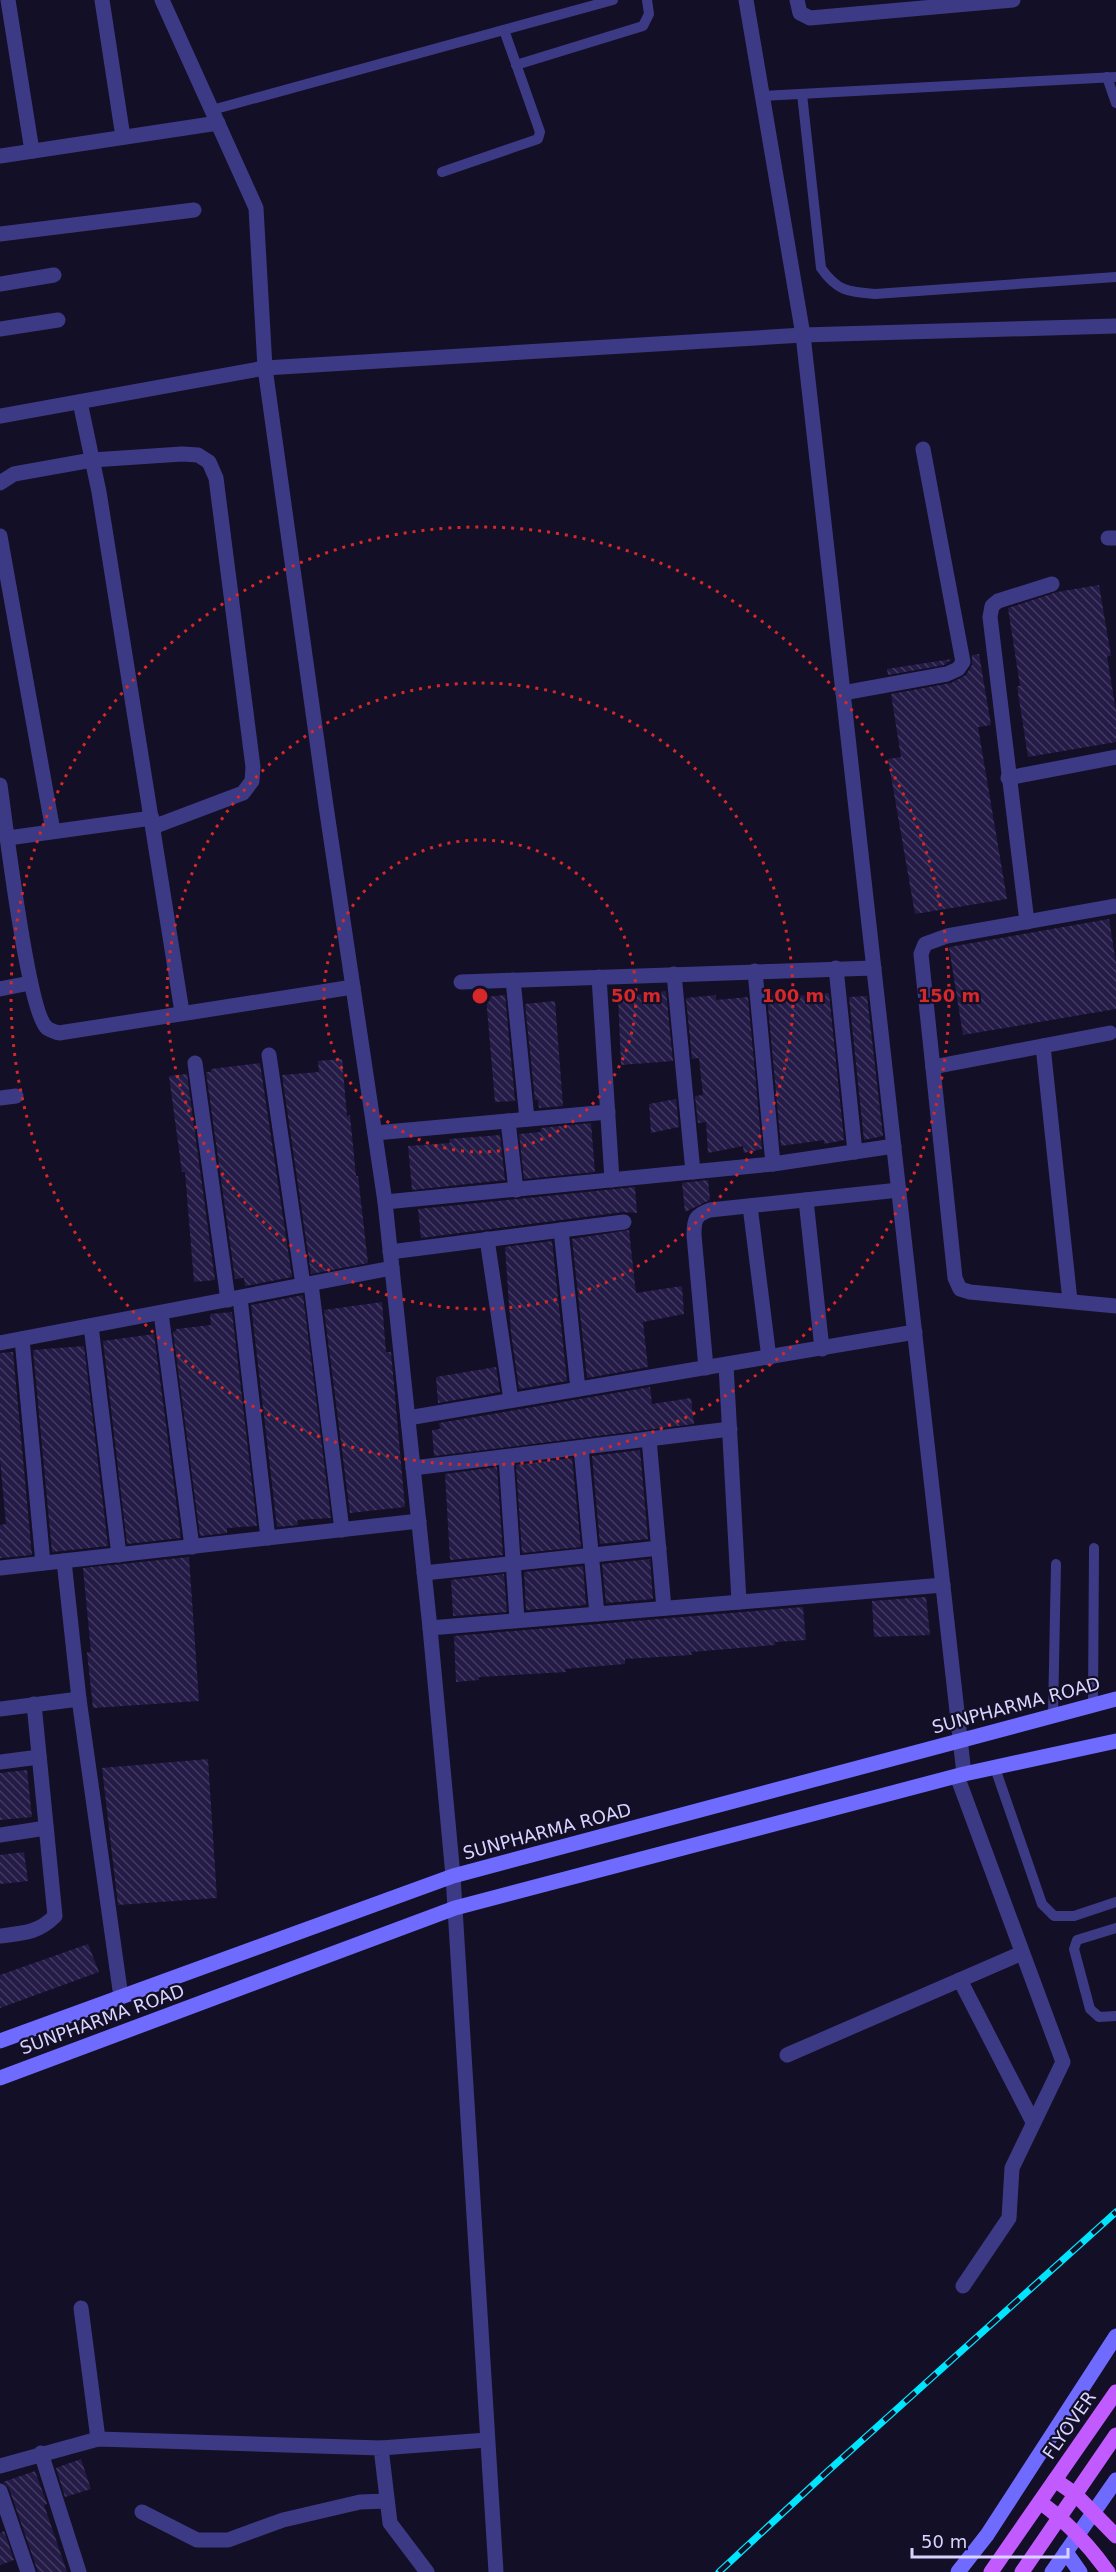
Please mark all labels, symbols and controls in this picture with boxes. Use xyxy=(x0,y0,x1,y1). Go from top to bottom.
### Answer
text: 50 m xyxy=(611,985,661,1006)
text: 100 m xyxy=(762,985,824,1006)
text: 150 m xyxy=(918,985,980,1006)
centre of rings xyxy=(470,986,490,1006)
street label: SUNPHARMA ROAD xyxy=(930,1672,1102,1738)
street label: SUNPHARMA ROAD xyxy=(461,1798,633,1864)
street label: SUNPHARMA ROAD xyxy=(17,1979,187,2059)
street label: FLYOVER xyxy=(1038,2387,1100,2463)
scale bar xyxy=(912,2521,1068,2559)
text: 50 m xyxy=(921,2531,967,2552)

